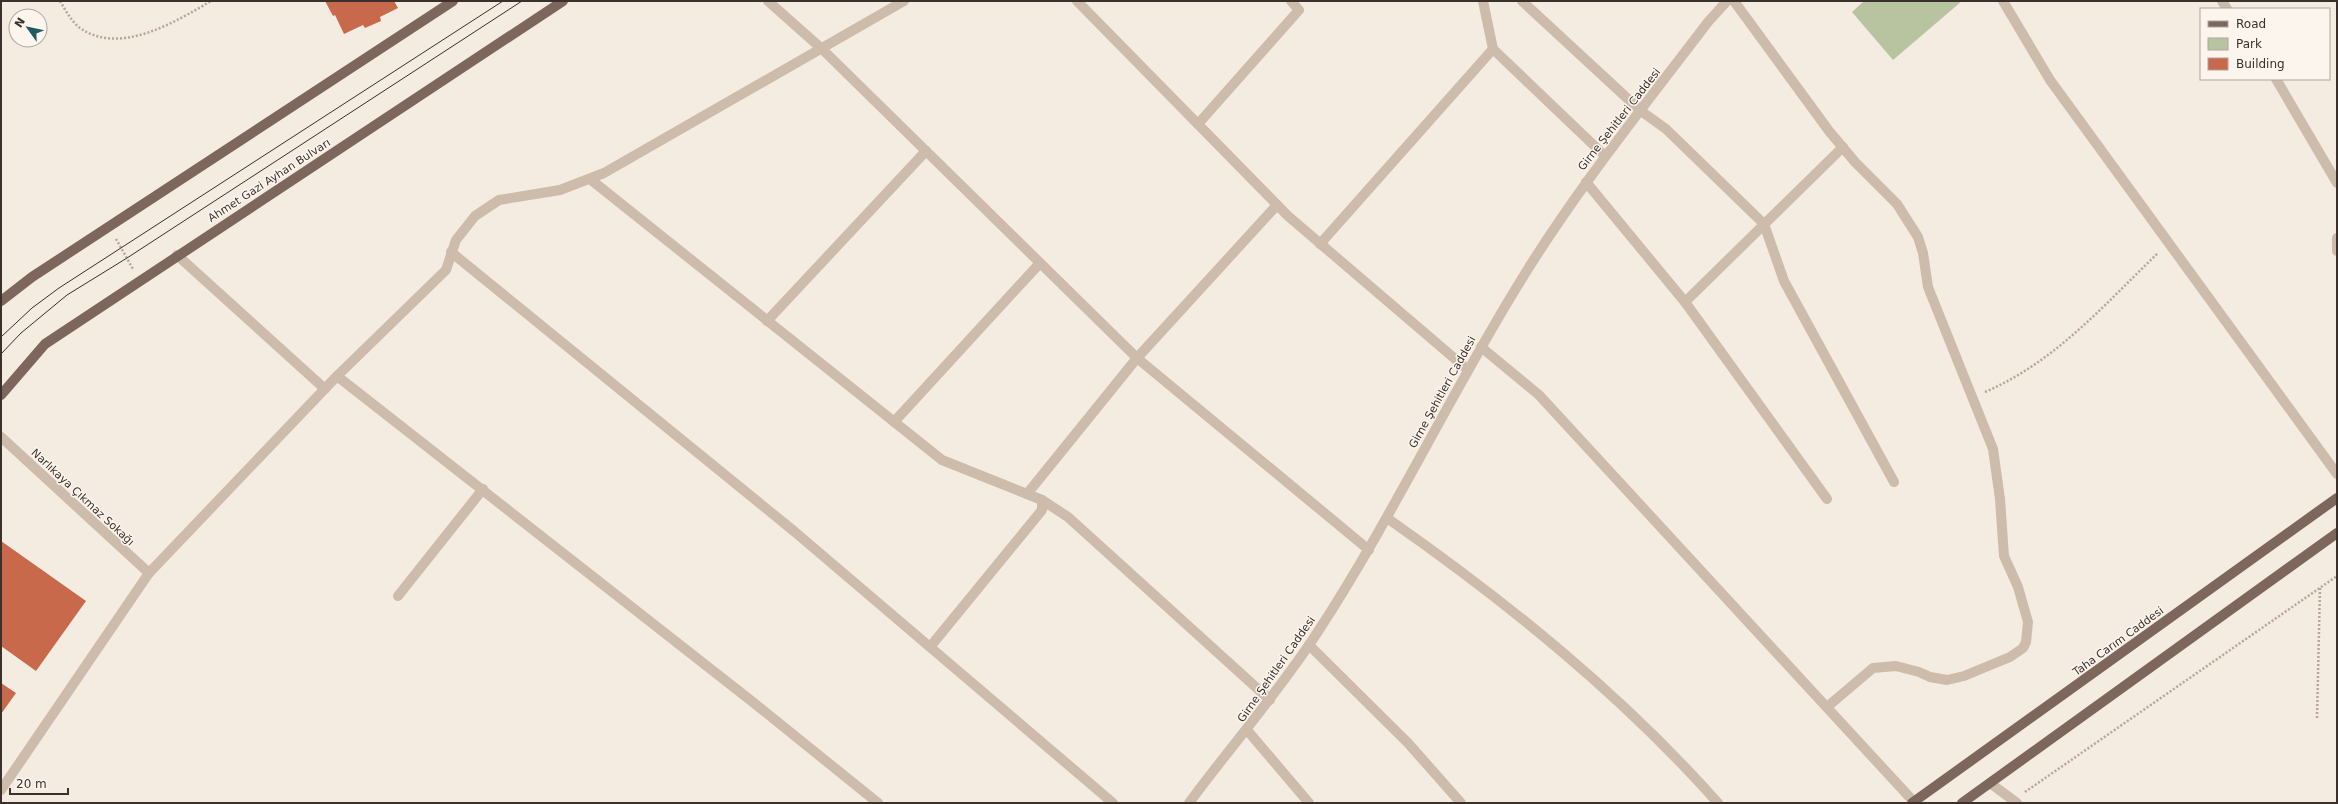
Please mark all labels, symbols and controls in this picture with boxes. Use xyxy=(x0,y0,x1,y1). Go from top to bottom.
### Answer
north arrow xyxy=(8,8,48,48)
legend xyxy=(2200,8,2330,80)
text: N xyxy=(12,15,28,30)
text: Road xyxy=(2236,17,2266,31)
text: Park xyxy=(2236,37,2262,51)
text: Building xyxy=(2236,57,2285,71)
street label: Girne Şehitleri Caddesi xyxy=(1575,66,1663,173)
street label: Ahmet Gazi Ayhan Bulvarı xyxy=(206,136,333,225)
street label: Girne Şehitleri Caddesi xyxy=(1406,334,1479,451)
street label: Narlıkaya Çıkmaz Sokağı xyxy=(29,446,137,548)
street label: Taha Carım Caddesi xyxy=(2070,604,2166,679)
street label: Girne Şehitleri Caddesi xyxy=(1235,614,1318,725)
scale bar xyxy=(10,770,68,796)
text: 20 m xyxy=(16,777,47,791)

